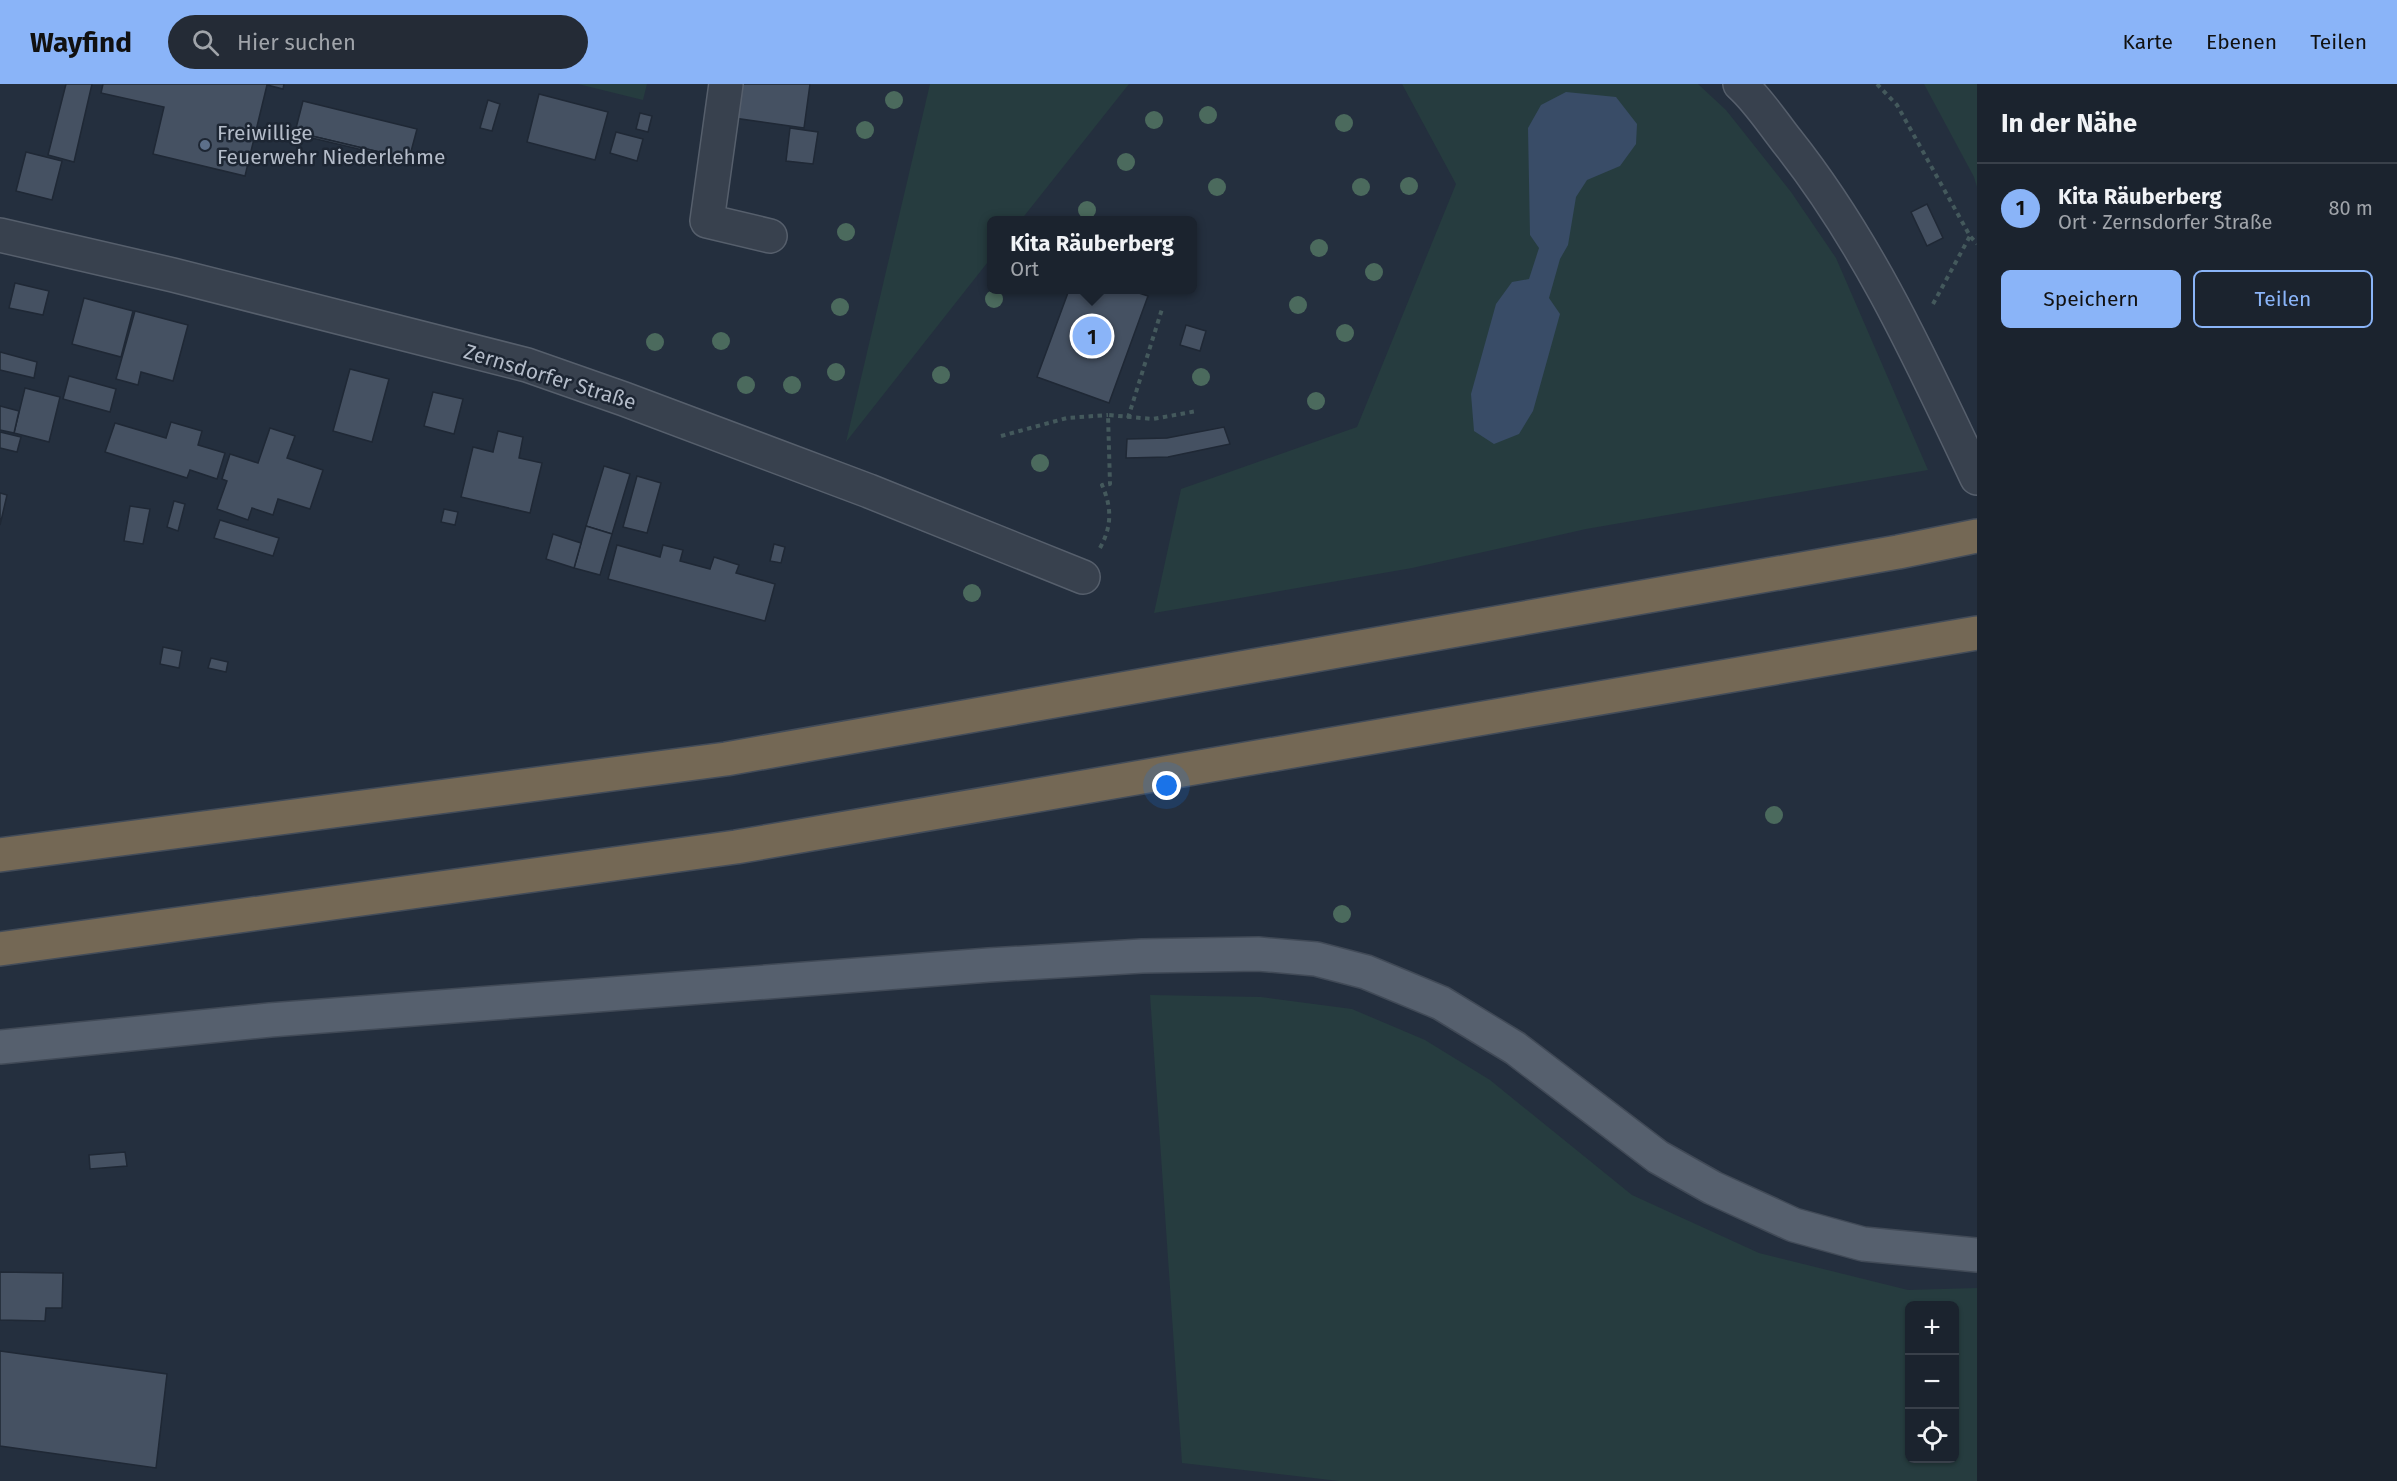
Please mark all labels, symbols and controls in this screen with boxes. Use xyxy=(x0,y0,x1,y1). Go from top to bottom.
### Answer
search box xyxy=(168,15,588,69)
text: Wayfind xyxy=(30,26,132,59)
icon: search xyxy=(189,26,222,59)
text: Hier suchen xyxy=(237,29,356,56)
text: Karte xyxy=(2122,29,2173,55)
text: Ebenen xyxy=(2206,29,2277,55)
text: Teilen xyxy=(2310,29,2367,55)
text: In der Nähe xyxy=(2001,108,2137,139)
place label: Freiwillige Feuerwehr Niederlehme xyxy=(217,120,445,170)
marker: Freiwillige Feuerwehr Niederlehme xyxy=(198,138,212,152)
text: Kita Räuberberg xyxy=(2058,183,2222,210)
text: 1 xyxy=(2016,196,2025,220)
text: 80 m xyxy=(2328,196,2373,220)
text: Ort · Zernsdorfer Straße xyxy=(2058,210,2272,234)
popup xyxy=(987,216,1197,294)
text: Kita Räuberberg xyxy=(1010,230,1174,257)
text: Ort xyxy=(1010,257,1039,281)
button: Speichern xyxy=(2001,270,2181,328)
button: Teilen xyxy=(2193,270,2373,328)
pin: 1 xyxy=(1072,314,1112,358)
street label: Zernsdorfer Straße xyxy=(461,338,639,416)
your location xyxy=(1152,771,1181,800)
map controls xyxy=(1905,1301,1959,1463)
button: + xyxy=(1905,1301,1959,1355)
button: − xyxy=(1905,1355,1959,1409)
button: locate xyxy=(1905,1409,1959,1463)

